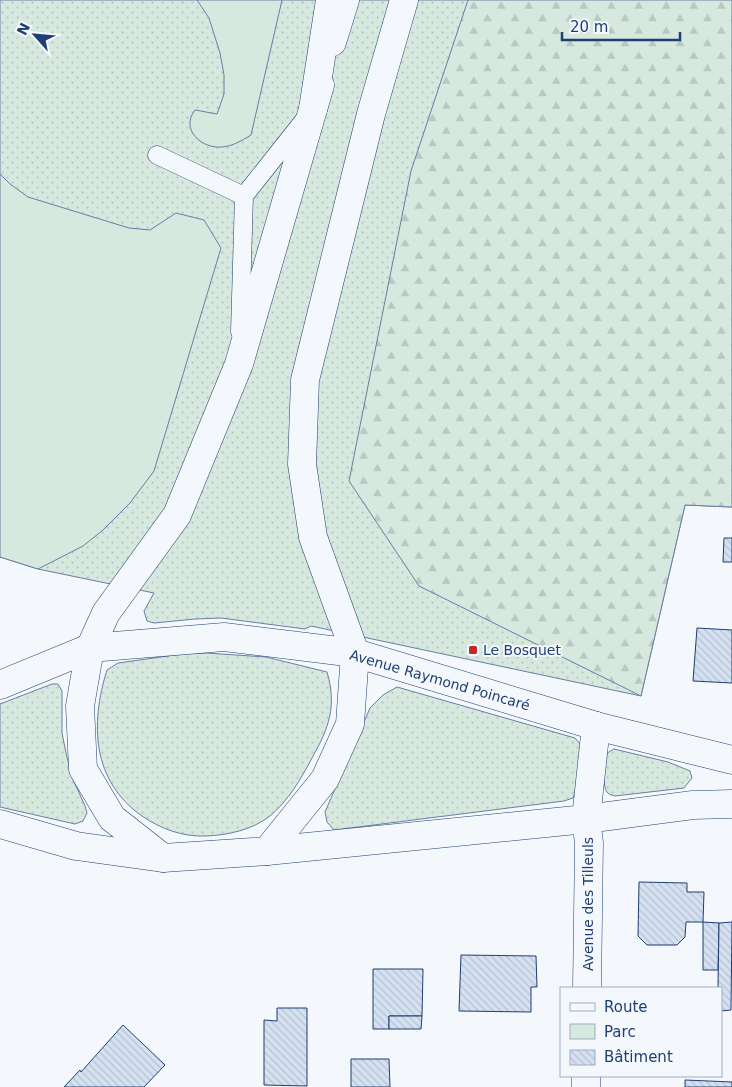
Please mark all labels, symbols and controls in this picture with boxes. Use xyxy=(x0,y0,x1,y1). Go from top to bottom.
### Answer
north arrow xyxy=(10,10,60,60)
scale bar xyxy=(562,10,680,42)
text: 20 m xyxy=(570,18,608,36)
text: N xyxy=(14,20,33,38)
place label: Le Bosquet xyxy=(483,642,561,658)
marker: Le Bosquet xyxy=(467,644,479,656)
street label: Avenue Raymond Poincaré xyxy=(348,647,532,713)
street label: Avenue des Tilleuls xyxy=(580,837,596,971)
legend xyxy=(560,987,722,1077)
text: Route xyxy=(604,998,648,1016)
text: Parc xyxy=(604,1023,636,1041)
text: Bâtiment xyxy=(604,1048,673,1066)

